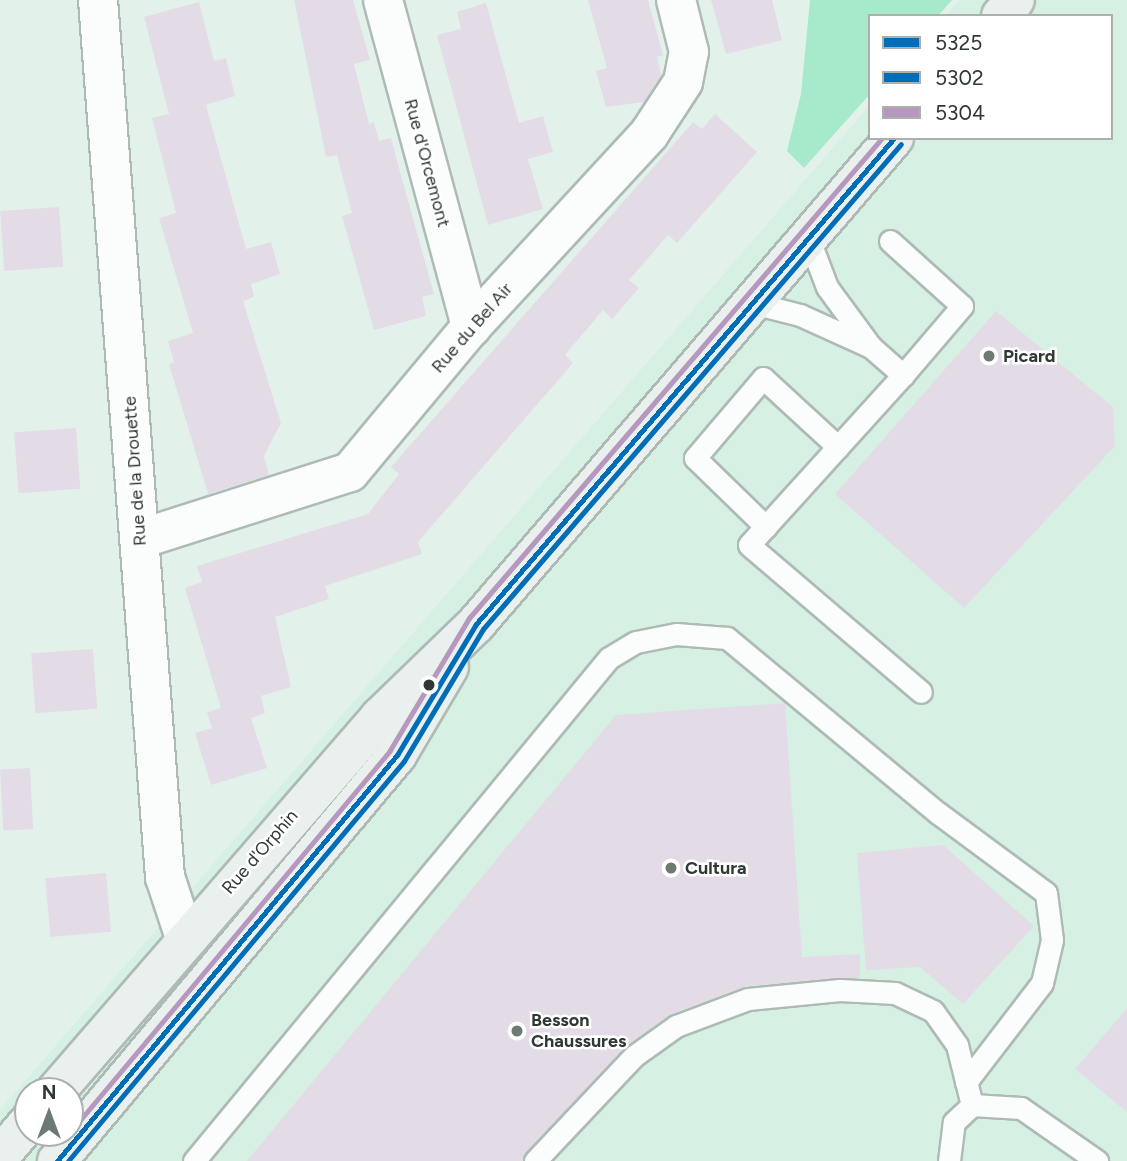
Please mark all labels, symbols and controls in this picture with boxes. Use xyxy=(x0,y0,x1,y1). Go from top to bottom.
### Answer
legend xyxy=(868,14,1113,140)
text: 5325 xyxy=(935,30,982,55)
text: 5302 xyxy=(935,65,984,90)
street label: Rue d'Orcemont xyxy=(399,96,455,230)
text: 5304 xyxy=(935,100,985,125)
street label: Rue du Bel Air xyxy=(427,279,517,377)
place label: Picard xyxy=(1003,345,1056,367)
marker: Picard xyxy=(981,348,997,364)
street label: Rue de la Drouette xyxy=(119,395,151,547)
unlabelled marker xyxy=(422,678,436,692)
street label: Rue d'Orphin xyxy=(218,805,302,899)
place label: Cultura xyxy=(685,857,747,879)
marker: Cultura xyxy=(663,860,679,876)
place label: Besson Chaussures xyxy=(531,1010,626,1052)
marker: Besson Chaussures xyxy=(509,1023,525,1039)
north arrow xyxy=(14,1077,84,1147)
text: N xyxy=(42,1081,56,1104)

